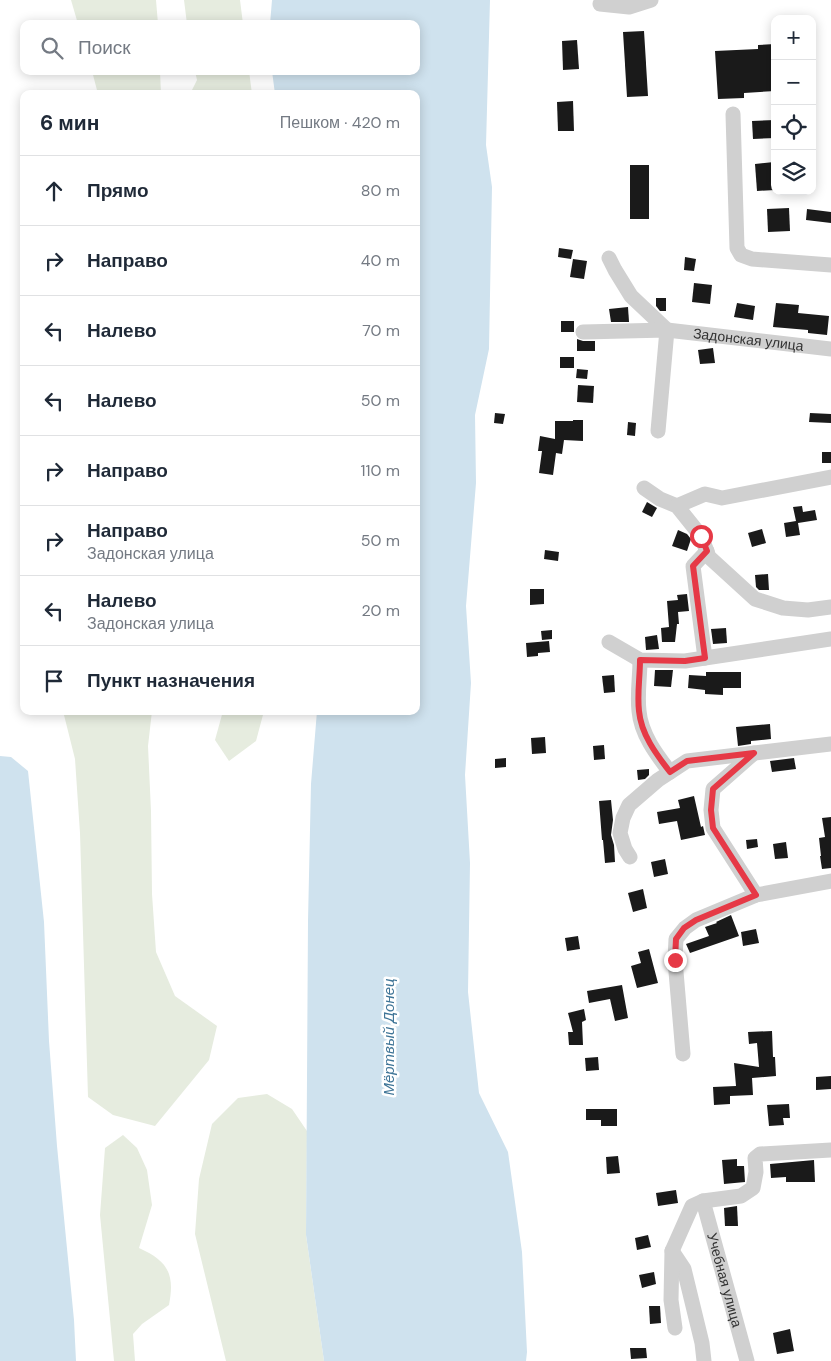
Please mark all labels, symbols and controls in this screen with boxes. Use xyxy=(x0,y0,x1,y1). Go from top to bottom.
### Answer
map controls xyxy=(771,15,816,195)
button: + xyxy=(771,15,816,60)
search box xyxy=(20,20,420,75)
icon: search xyxy=(38,34,66,62)
text: Поиск xyxy=(78,35,131,60)
button: − xyxy=(771,60,816,105)
button: locate xyxy=(771,105,816,150)
text: 6 мин xyxy=(40,109,99,137)
text: Пешком · 420 m xyxy=(280,112,400,133)
button: layers xyxy=(771,150,816,195)
icon: ahead xyxy=(40,177,68,205)
text: Прямо xyxy=(87,178,149,203)
text: 80 m xyxy=(361,180,400,201)
icon: right xyxy=(40,247,68,275)
text: Направо xyxy=(87,248,168,273)
text: 40 m xyxy=(361,250,400,271)
icon: left xyxy=(40,317,68,345)
text: Налево xyxy=(87,318,157,343)
text: 70 m xyxy=(362,320,400,341)
street label: Задонская улица xyxy=(692,324,805,355)
icon: left xyxy=(40,387,68,415)
text: Налево xyxy=(87,388,157,413)
text: 50 m xyxy=(361,390,400,411)
icon: right xyxy=(40,457,68,485)
text: Направо xyxy=(87,458,168,483)
text: 110 m xyxy=(361,460,400,481)
text: Направо xyxy=(87,518,168,543)
route start xyxy=(690,525,713,548)
icon: right xyxy=(40,527,68,555)
text: 50 m xyxy=(361,530,400,551)
text: Задонская улица xyxy=(87,543,214,564)
text: Налево xyxy=(87,588,157,613)
icon: left xyxy=(40,597,68,625)
text: 20 m xyxy=(361,600,400,621)
text: Задонская улица xyxy=(87,613,214,634)
icon: arrive xyxy=(40,667,68,695)
text: Пункт назначения xyxy=(87,668,255,693)
route end xyxy=(664,949,687,972)
water label: Мёртвый Донец xyxy=(379,978,399,1096)
street label: Учебная улица xyxy=(703,1231,746,1330)

